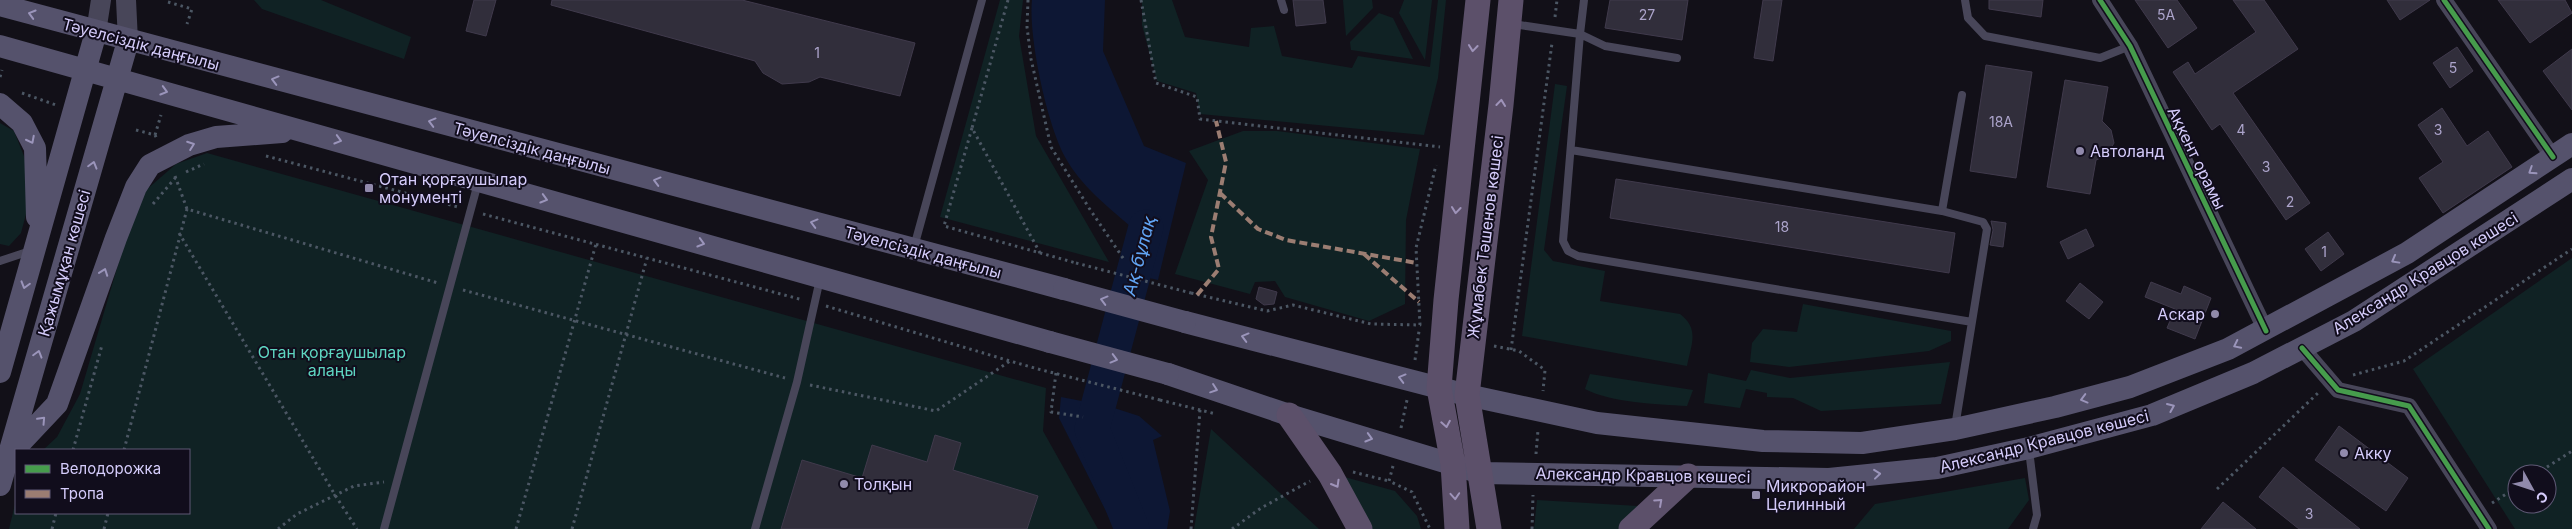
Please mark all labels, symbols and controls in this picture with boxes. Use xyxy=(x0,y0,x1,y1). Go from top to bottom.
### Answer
house number: 27 xyxy=(1639,6,1655,23)
house number: 5А xyxy=(2157,6,2175,23)
one-way arrow xyxy=(28,9,37,20)
street label: Тәуелсіздік даңғылы xyxy=(60,13,222,75)
house number: 1 xyxy=(814,44,820,61)
one-way arrow xyxy=(1468,45,1479,53)
house number: 5 xyxy=(2449,59,2457,76)
one-way arrow xyxy=(272,75,280,85)
one-way arrow xyxy=(160,86,168,96)
one-way arrow xyxy=(1495,99,1506,107)
street label: Ақкент орамы xyxy=(2164,103,2230,213)
house number: 18А xyxy=(1989,113,2013,130)
one-way arrow xyxy=(428,117,437,128)
street label: Тәуелсіздік даңғылы xyxy=(451,117,613,179)
house number: 4 xyxy=(2236,121,2246,138)
house number: 3 xyxy=(2434,121,2442,138)
one-way arrow xyxy=(333,134,342,145)
street label: Жұмабек Тәшенов көшесі xyxy=(1463,134,1507,340)
one-way arrow xyxy=(25,135,35,144)
one-way arrow xyxy=(186,141,194,151)
place label: Автоланд xyxy=(2090,141,2165,161)
marker: Автоланд xyxy=(2074,145,2086,157)
house number: 3 xyxy=(2262,158,2270,175)
one-way arrow xyxy=(87,161,97,169)
one-way arrow xyxy=(2528,165,2537,175)
place label: Отан қорғаушылар монументі xyxy=(379,169,527,207)
one-way arrow xyxy=(654,177,662,187)
marker: Отан қорғаушылар монументі xyxy=(363,182,375,194)
street label: Қажымұқан көшесі xyxy=(33,187,95,339)
one-way arrow xyxy=(540,193,548,203)
house number: 2 xyxy=(2286,193,2294,210)
one-way arrow xyxy=(1451,206,1462,214)
street label: Александр Кравцов көшесі xyxy=(2329,208,2521,338)
water label: Ақ-бұлақ xyxy=(1118,213,1160,299)
one-way arrow xyxy=(810,218,819,229)
house number: 18 xyxy=(1775,218,1789,235)
street label: Тәуелсіздік даңғылы xyxy=(842,221,1004,283)
one-way arrow xyxy=(696,237,704,247)
house number: 1 xyxy=(2321,243,2327,260)
one-way arrow xyxy=(2392,253,2401,263)
one-way arrow xyxy=(98,268,108,277)
one-way arrow xyxy=(20,280,30,289)
one-way arrow xyxy=(1100,295,1109,306)
place label: Аскар xyxy=(2157,304,2205,324)
marker: Аскар xyxy=(2209,308,2221,320)
one-way arrow xyxy=(1241,332,1250,343)
one-way arrow xyxy=(2233,339,2242,349)
park label: Отан қорғаушылар алаңы xyxy=(258,342,406,380)
one-way arrow xyxy=(32,351,42,359)
one-way arrow xyxy=(1109,353,1118,364)
one-way arrow xyxy=(1398,373,1407,384)
one-way arrow xyxy=(1209,384,1218,394)
one-way arrow xyxy=(2079,393,2088,404)
one-way arrow xyxy=(2166,403,2175,414)
street label: Александр Кравцов көшесі xyxy=(1937,405,2151,477)
one-way arrow xyxy=(36,417,45,426)
one-way arrow xyxy=(1440,419,1450,428)
one-way arrow xyxy=(1365,433,1373,443)
place label: Акку xyxy=(2354,443,2391,463)
marker: Акку xyxy=(2338,447,2350,459)
legend xyxy=(15,449,190,514)
text: Велодорожка xyxy=(60,459,161,478)
street label: Александр Кравцов көшесі xyxy=(1535,463,1751,487)
north arrow xyxy=(2507,464,2557,514)
one-way arrow xyxy=(1873,469,1881,480)
place label: Толқын xyxy=(854,474,912,494)
place label: Микрорайон Целинный xyxy=(1766,476,1865,514)
marker: Толқын xyxy=(838,478,850,490)
one-way arrow xyxy=(1330,479,1340,488)
text: Тропа xyxy=(60,484,104,503)
text: С xyxy=(2533,488,2552,507)
marker: Микрорайон Целинный xyxy=(1750,489,1762,501)
one-way arrow xyxy=(1449,493,1460,501)
one-way arrow xyxy=(1653,499,1662,508)
house number: 3 xyxy=(2305,505,2313,522)

